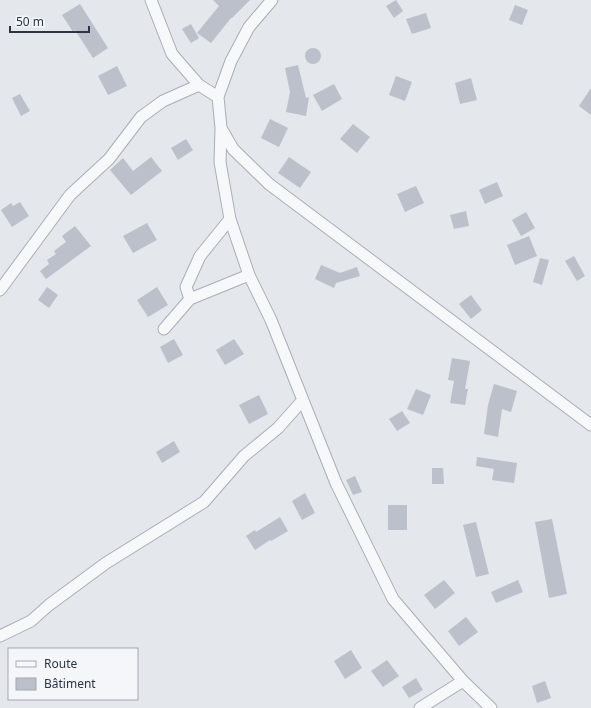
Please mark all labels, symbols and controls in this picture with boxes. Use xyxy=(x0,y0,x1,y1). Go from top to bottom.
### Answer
scale bar xyxy=(10,8,89,34)
text: 50 m xyxy=(16,13,44,30)
legend xyxy=(8,648,138,700)
text: Route xyxy=(44,655,77,672)
text: Bâtiment xyxy=(44,675,96,692)

